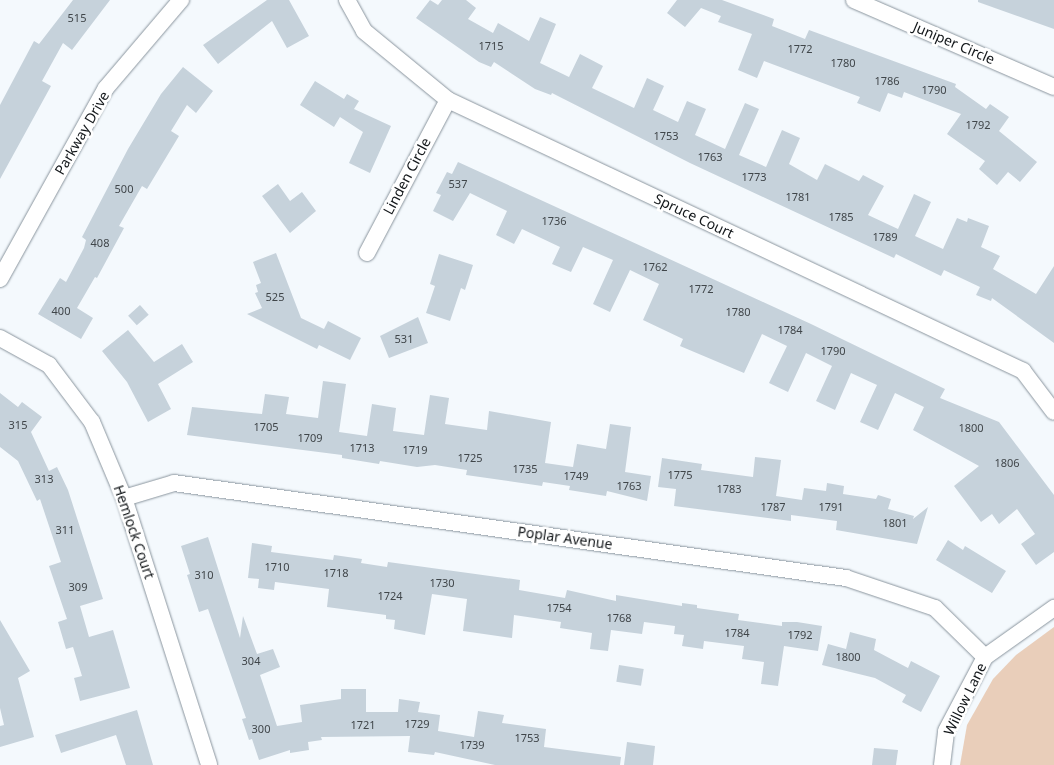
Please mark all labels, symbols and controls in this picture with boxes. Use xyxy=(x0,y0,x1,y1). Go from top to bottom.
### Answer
house number: 515 xyxy=(68,11,86,25)
street label: Juniper Circle xyxy=(911,18,997,68)
house number: 1715 xyxy=(478,39,504,53)
house number: 1772 xyxy=(787,42,813,56)
house number: 1780 xyxy=(830,56,856,70)
house number: 1786 xyxy=(874,74,900,88)
house number: 1790 xyxy=(921,83,947,97)
street label: Parkway Drive xyxy=(51,88,113,178)
house number: 1792 xyxy=(965,118,991,132)
house number: 1753 xyxy=(653,129,679,143)
street label: Linden Circle xyxy=(380,135,434,217)
house number: 1763 xyxy=(697,150,723,164)
house number: 1773 xyxy=(741,170,767,184)
house number: 537 xyxy=(449,177,467,191)
house number: 500 xyxy=(115,182,133,196)
street label: Spruce Court xyxy=(652,190,736,242)
house number: 1781 xyxy=(785,190,811,204)
house number: 1785 xyxy=(828,210,854,224)
house number: 1736 xyxy=(541,214,567,228)
house number: 1789 xyxy=(872,230,898,244)
house number: 408 xyxy=(91,236,109,250)
house number: 1762 xyxy=(642,260,668,274)
house number: 1772 xyxy=(688,282,714,296)
house number: 525 xyxy=(266,290,284,304)
house number: 400 xyxy=(52,304,70,318)
house number: 1780 xyxy=(725,305,751,319)
house number: 1784 xyxy=(777,323,803,337)
house number: 531 xyxy=(395,332,413,346)
house number: 1790 xyxy=(820,344,846,358)
house number: 315 xyxy=(9,418,27,432)
house number: 1705 xyxy=(253,420,279,434)
house number: 1800 xyxy=(958,421,984,435)
house number: 1709 xyxy=(297,431,323,445)
house number: 1713 xyxy=(349,441,375,455)
house number: 1719 xyxy=(402,443,428,457)
house number: 1725 xyxy=(457,451,483,465)
house number: 1806 xyxy=(994,456,1020,470)
house number: 1735 xyxy=(512,462,538,476)
house number: 1775 xyxy=(667,468,693,482)
house number: 1749 xyxy=(563,469,589,483)
house number: 313 xyxy=(35,472,53,486)
house number: 1763 xyxy=(616,479,642,493)
house number: 1783 xyxy=(716,482,742,496)
street label: Hemlock Court xyxy=(110,483,158,581)
house number: 1787 xyxy=(760,500,786,514)
house number: 1791 xyxy=(818,500,844,514)
house number: 1801 xyxy=(882,516,908,530)
house number: 311 xyxy=(56,523,74,537)
street label: Poplar Avenue xyxy=(517,523,613,553)
house number: 1710 xyxy=(264,560,290,574)
house number: 1718 xyxy=(323,566,349,580)
house number: 310 xyxy=(195,568,213,582)
house number: 1730 xyxy=(429,576,455,590)
house number: 309 xyxy=(69,580,87,594)
house number: 1724 xyxy=(377,589,403,603)
house number: 1754 xyxy=(546,601,572,615)
house number: 1768 xyxy=(606,611,632,625)
house number: 1784 xyxy=(724,626,750,640)
house number: 1792 xyxy=(787,628,813,642)
house number: 1800 xyxy=(835,650,861,664)
house number: 304 xyxy=(242,654,260,668)
street label: Willow Lane xyxy=(940,660,990,738)
house number: 1729 xyxy=(404,717,430,731)
house number: 1721 xyxy=(350,718,376,732)
house number: 300 xyxy=(252,722,270,736)
house number: 1753 xyxy=(514,731,540,745)
house number: 1739 xyxy=(459,738,485,752)

